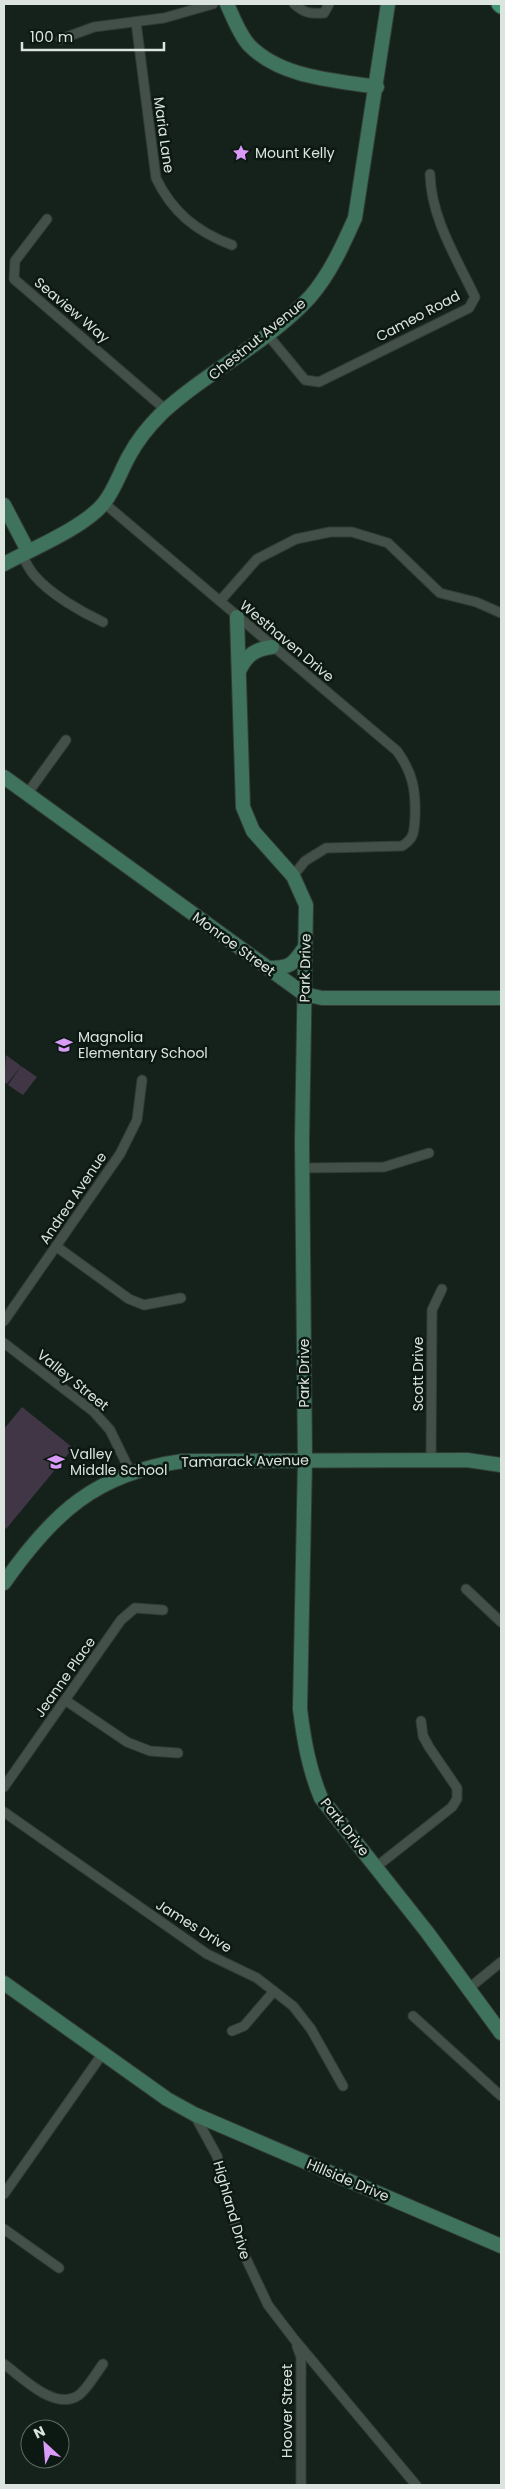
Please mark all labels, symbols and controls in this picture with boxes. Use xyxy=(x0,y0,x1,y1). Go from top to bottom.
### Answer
scale bar xyxy=(22,20,165,52)
text: 100 m xyxy=(30,26,73,47)
street label: Maria Lane xyxy=(149,96,179,175)
place icon: Mount Kelly xyxy=(231,143,251,163)
place label: Mount Kelly xyxy=(255,143,335,163)
street label: Seaview Way xyxy=(30,273,114,347)
street label: Cameo Road xyxy=(372,285,464,347)
street label: Chestnut Avenue xyxy=(204,293,310,385)
street label: Westhaven Drive xyxy=(236,596,339,687)
street label: Monroe Street xyxy=(189,907,279,981)
street label: Park Drive xyxy=(294,933,316,1003)
place label: Magnolia Elementary School xyxy=(78,1027,208,1063)
school or university icon: Magnolia Elementary School xyxy=(54,1035,74,1055)
street label: Andrea Avenue xyxy=(35,1148,112,1248)
street label: Scott Drive xyxy=(408,1336,428,1411)
street label: Park Drive xyxy=(294,1338,314,1407)
street label: Valley Street xyxy=(33,1345,113,1415)
place label: Valley Middle School xyxy=(70,1444,167,1480)
street label: Tamarack Avenue xyxy=(181,1450,309,1472)
school or university icon: Valley Middle School xyxy=(46,1452,66,1472)
street label: Jeanne Place xyxy=(30,1632,100,1721)
street label: Park Drive xyxy=(316,1794,374,1861)
street label: James Drive xyxy=(152,1895,236,1957)
street label: Hillside Drive xyxy=(304,2154,393,2206)
street label: Highland Drive xyxy=(208,2158,256,2262)
street label: Hoover Street xyxy=(277,2364,297,2458)
north arrow xyxy=(20,2419,70,2469)
text: N xyxy=(30,2421,48,2444)

